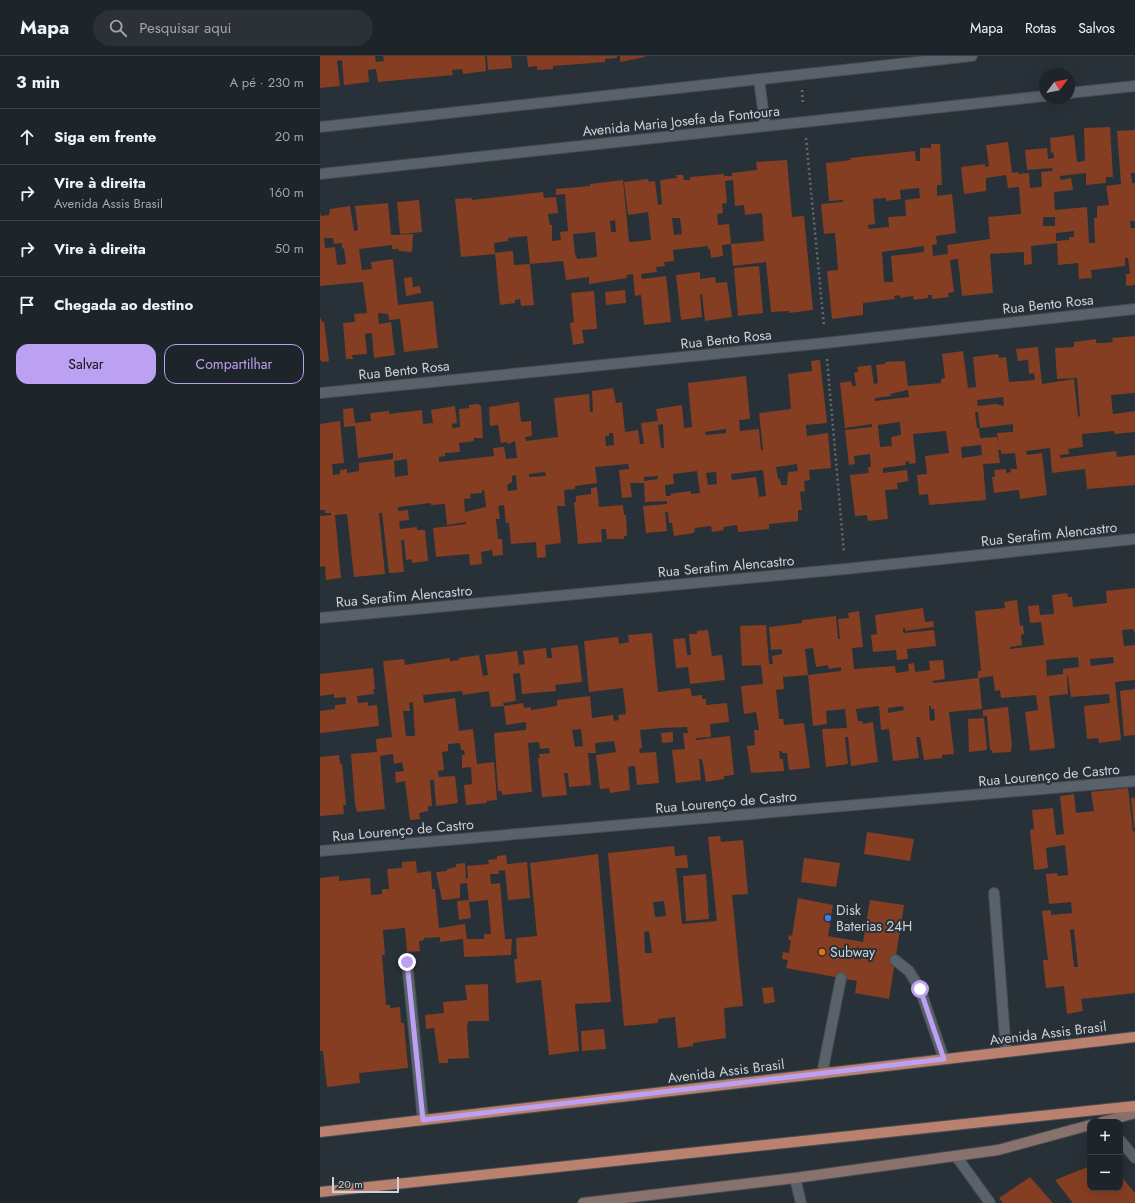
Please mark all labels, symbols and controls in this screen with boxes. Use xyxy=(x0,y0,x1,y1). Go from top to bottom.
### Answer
search box xyxy=(93,10,373,46)
text: Mapa xyxy=(20,14,69,41)
icon: search xyxy=(107,17,129,39)
text: Pesquisar aqui xyxy=(139,17,231,39)
text: Mapa xyxy=(970,18,1003,38)
text: Rotas xyxy=(1025,18,1056,38)
text: Salvos xyxy=(1078,18,1115,38)
north arrow xyxy=(1039,68,1075,104)
text: 3 min xyxy=(16,70,60,94)
text: A pé · 230 m xyxy=(229,73,304,92)
street label: Avenida Maria Josefa da Fontoura xyxy=(581,101,781,141)
icon: ahead xyxy=(16,126,38,148)
text: Siga em frente xyxy=(54,126,156,148)
text: 20 m xyxy=(275,127,304,146)
text: Vire à direita xyxy=(54,172,146,194)
icon: right xyxy=(16,182,38,204)
text: 160 m xyxy=(269,183,304,202)
text: Avenida Assis Brasil xyxy=(54,194,163,213)
icon: right xyxy=(16,238,38,260)
text: Vire à direita xyxy=(54,238,146,260)
text: 50 m xyxy=(275,239,304,258)
street label: Rua Bento Rosa xyxy=(1001,289,1095,319)
icon: arrive xyxy=(16,294,38,316)
text: Chegada ao destino xyxy=(54,294,193,316)
street label: Rua Bento Rosa xyxy=(679,324,773,354)
button: Salvar xyxy=(16,344,156,384)
button: Compartilhar xyxy=(164,344,304,384)
street label: Rua Bento Rosa xyxy=(357,355,451,385)
street label: Rua Serafim Alencastro xyxy=(980,517,1119,551)
street label: Rua Serafim Alencastro xyxy=(657,550,795,582)
street label: Rua Serafim Alencastro xyxy=(335,580,473,612)
street label: Rua Lourenço de Castro xyxy=(977,759,1121,791)
street label: Rua Lourenço de Castro xyxy=(654,786,798,818)
street label: Rua Lourenço de Castro xyxy=(331,814,475,846)
place label: Disk Baterias 24H xyxy=(836,900,912,936)
marker: Disk Baterias 24H xyxy=(823,913,833,923)
place label: Subway xyxy=(830,942,876,962)
marker: Subway xyxy=(817,947,827,957)
route end xyxy=(398,953,416,971)
route start xyxy=(911,980,929,998)
street label: Avenida Assis Brasil xyxy=(988,1016,1108,1050)
street label: Avenida Assis Brasil xyxy=(666,1054,786,1088)
map controls xyxy=(1087,1119,1123,1191)
button: + xyxy=(1087,1119,1123,1155)
button: − xyxy=(1087,1155,1123,1191)
scale bar xyxy=(332,1175,399,1194)
text: 20 m xyxy=(338,1176,363,1192)

